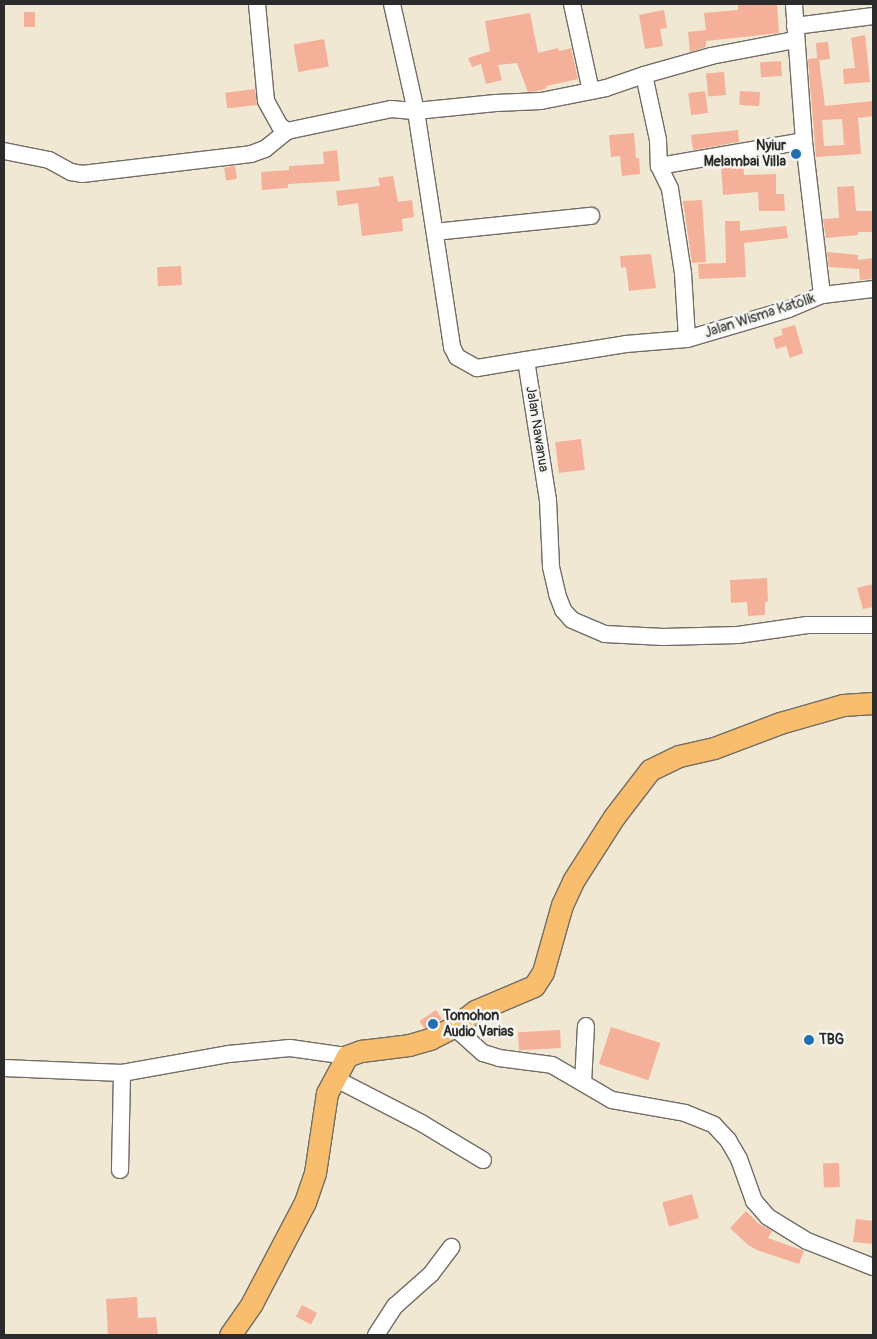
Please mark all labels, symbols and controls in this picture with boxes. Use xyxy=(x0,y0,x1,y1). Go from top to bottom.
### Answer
place label: Nyiur Melambai Villa xyxy=(704,138,786,170)
marker: Nyiur Melambai Villa xyxy=(790,148,802,160)
street label: Jalan Wisma Katolik xyxy=(702,290,818,342)
street label: Jalan Nawanua xyxy=(522,385,552,473)
place label: Tomohon Audio Varias xyxy=(443,1008,514,1040)
marker: Tomohon Audio Varias xyxy=(427,1018,439,1030)
place label: TBG xyxy=(819,1032,844,1048)
marker: TBG xyxy=(803,1034,815,1046)

